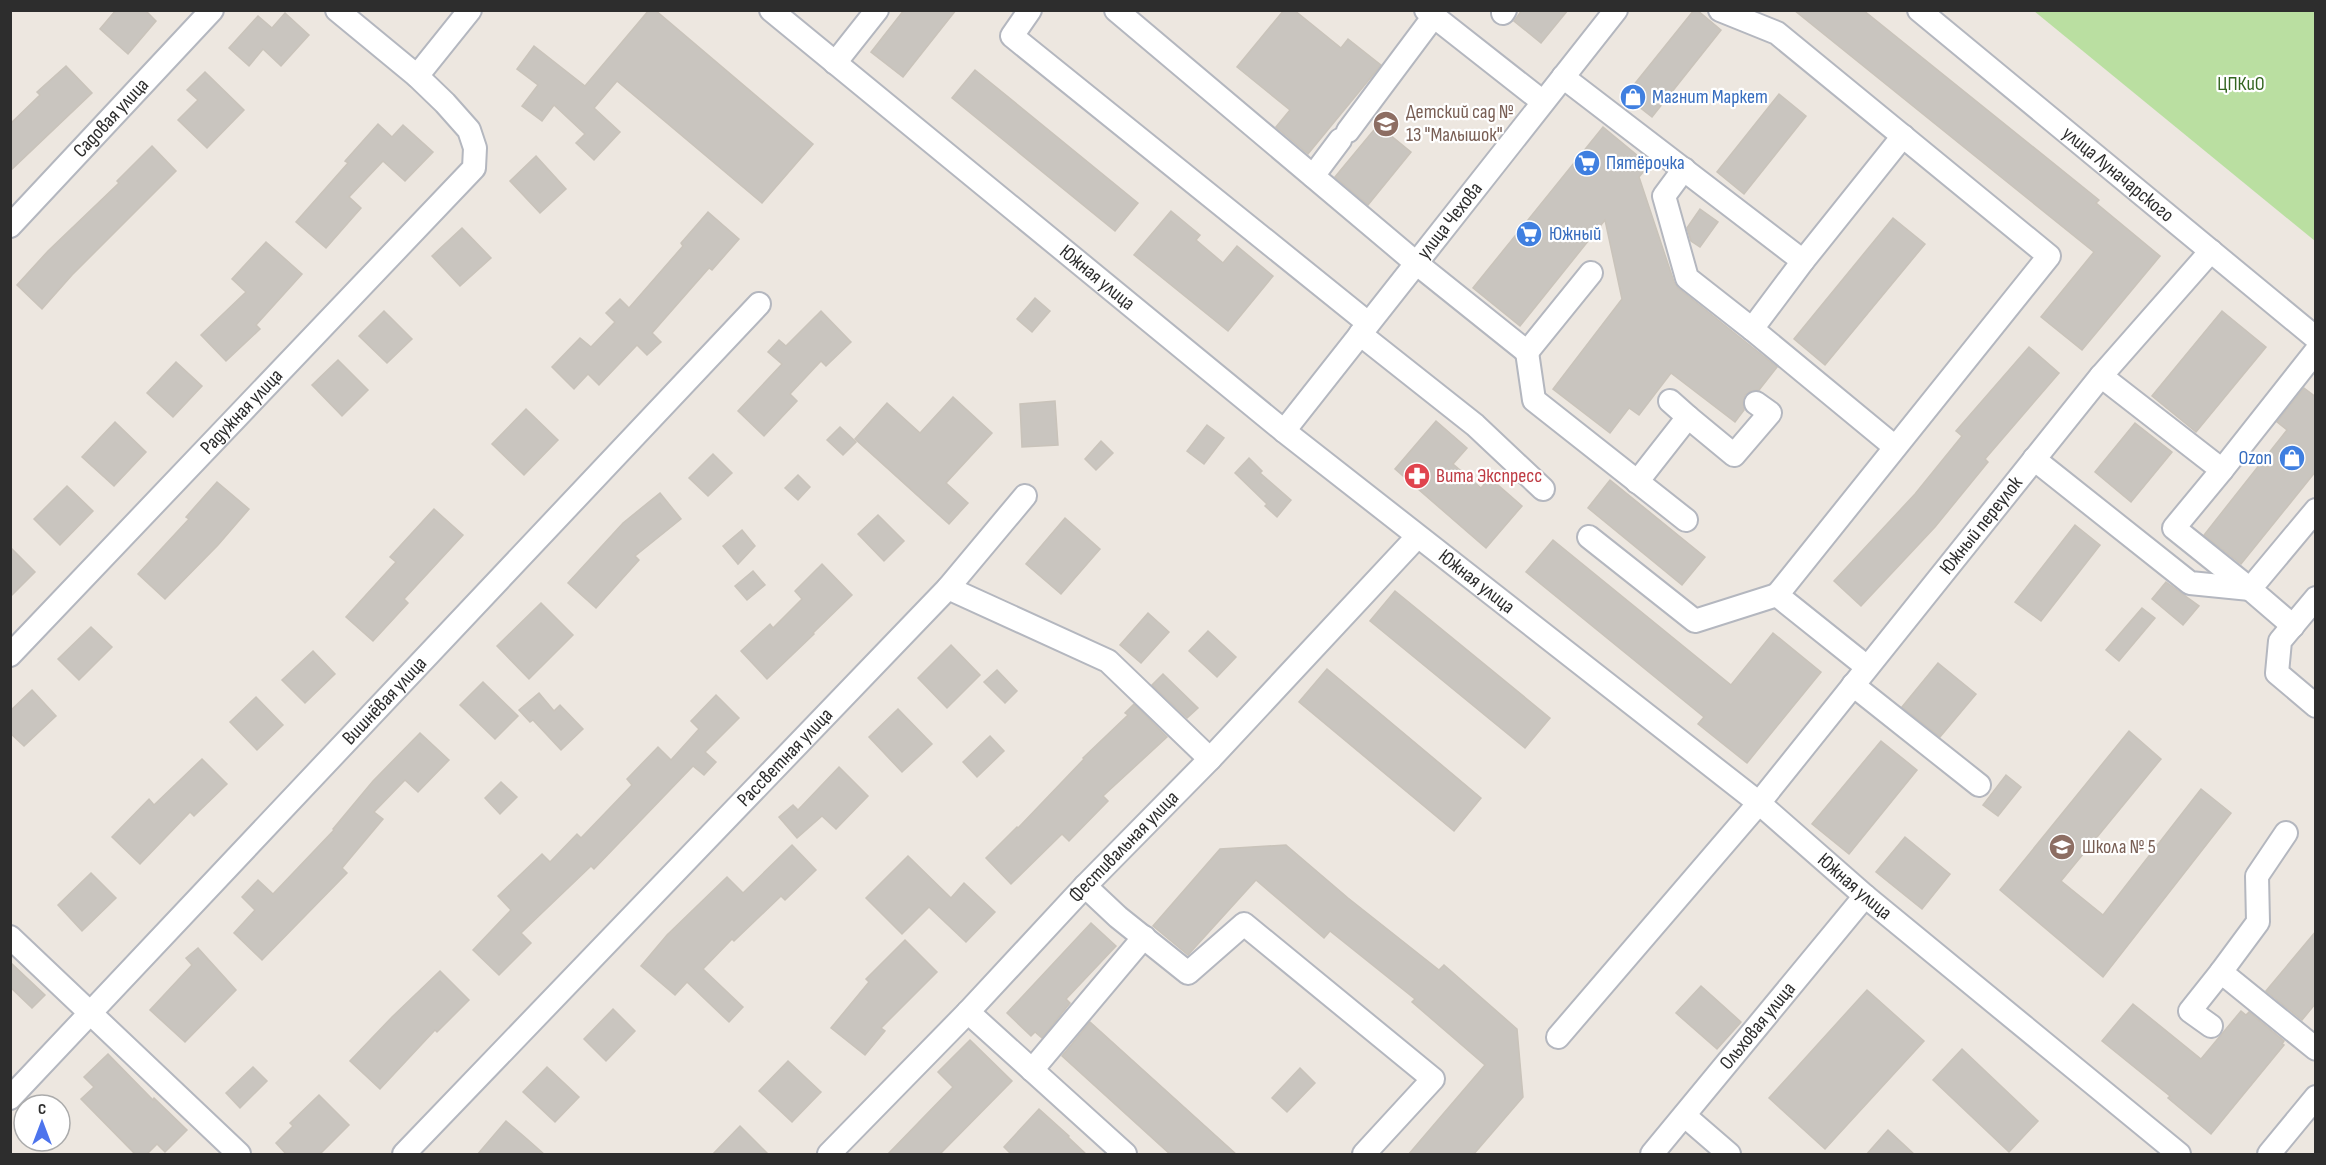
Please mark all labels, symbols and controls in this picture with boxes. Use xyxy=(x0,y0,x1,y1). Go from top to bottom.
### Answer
park label: ЦПКиО xyxy=(2217,72,2265,96)
street label: Садовая улица xyxy=(68,73,154,163)
shop icon: Магнит Маркет xyxy=(1618,82,1648,112)
place label: Магнит Маркет xyxy=(1652,85,1768,109)
place label: Детский сад № 13 "Малышок" xyxy=(1406,100,1514,147)
school or university icon: Детский сад № 13 "Малышок" xyxy=(1371,109,1401,139)
street label: улица Луначарского xyxy=(2057,121,2179,227)
supermarket icon: Пятёрочка xyxy=(1572,148,1602,178)
place label: Пятёрочка xyxy=(1606,151,1685,175)
street label: улица Чехова xyxy=(1412,177,1488,264)
supermarket icon: Южный xyxy=(1514,219,1544,249)
place label: Южный xyxy=(1549,222,1601,246)
street label: Южная улица xyxy=(1055,240,1140,316)
street label: Радужная улица xyxy=(196,364,288,459)
shop icon: Ozon xyxy=(2277,443,2307,473)
place label: Ozon xyxy=(2238,446,2272,470)
pharmacy icon: Вита Экспресс xyxy=(1402,461,1432,491)
place label: Вита Экспресс xyxy=(1436,464,1542,488)
street label: Южный переулок xyxy=(1935,471,2028,579)
street label: Южная улица xyxy=(1433,544,1519,619)
street label: Вишнёвая улица xyxy=(337,652,432,750)
street label: Рассветная улица xyxy=(732,703,838,812)
street label: Фестивальная улица xyxy=(1064,786,1184,907)
school or university icon: Школа № 5 xyxy=(2047,832,2077,862)
place label: Школа № 5 xyxy=(2082,835,2156,859)
street label: Южная улица xyxy=(1813,848,1897,925)
street label: Ольховая улица xyxy=(1715,977,1801,1075)
north arrow xyxy=(12,1093,72,1153)
text: С xyxy=(38,1100,46,1119)

